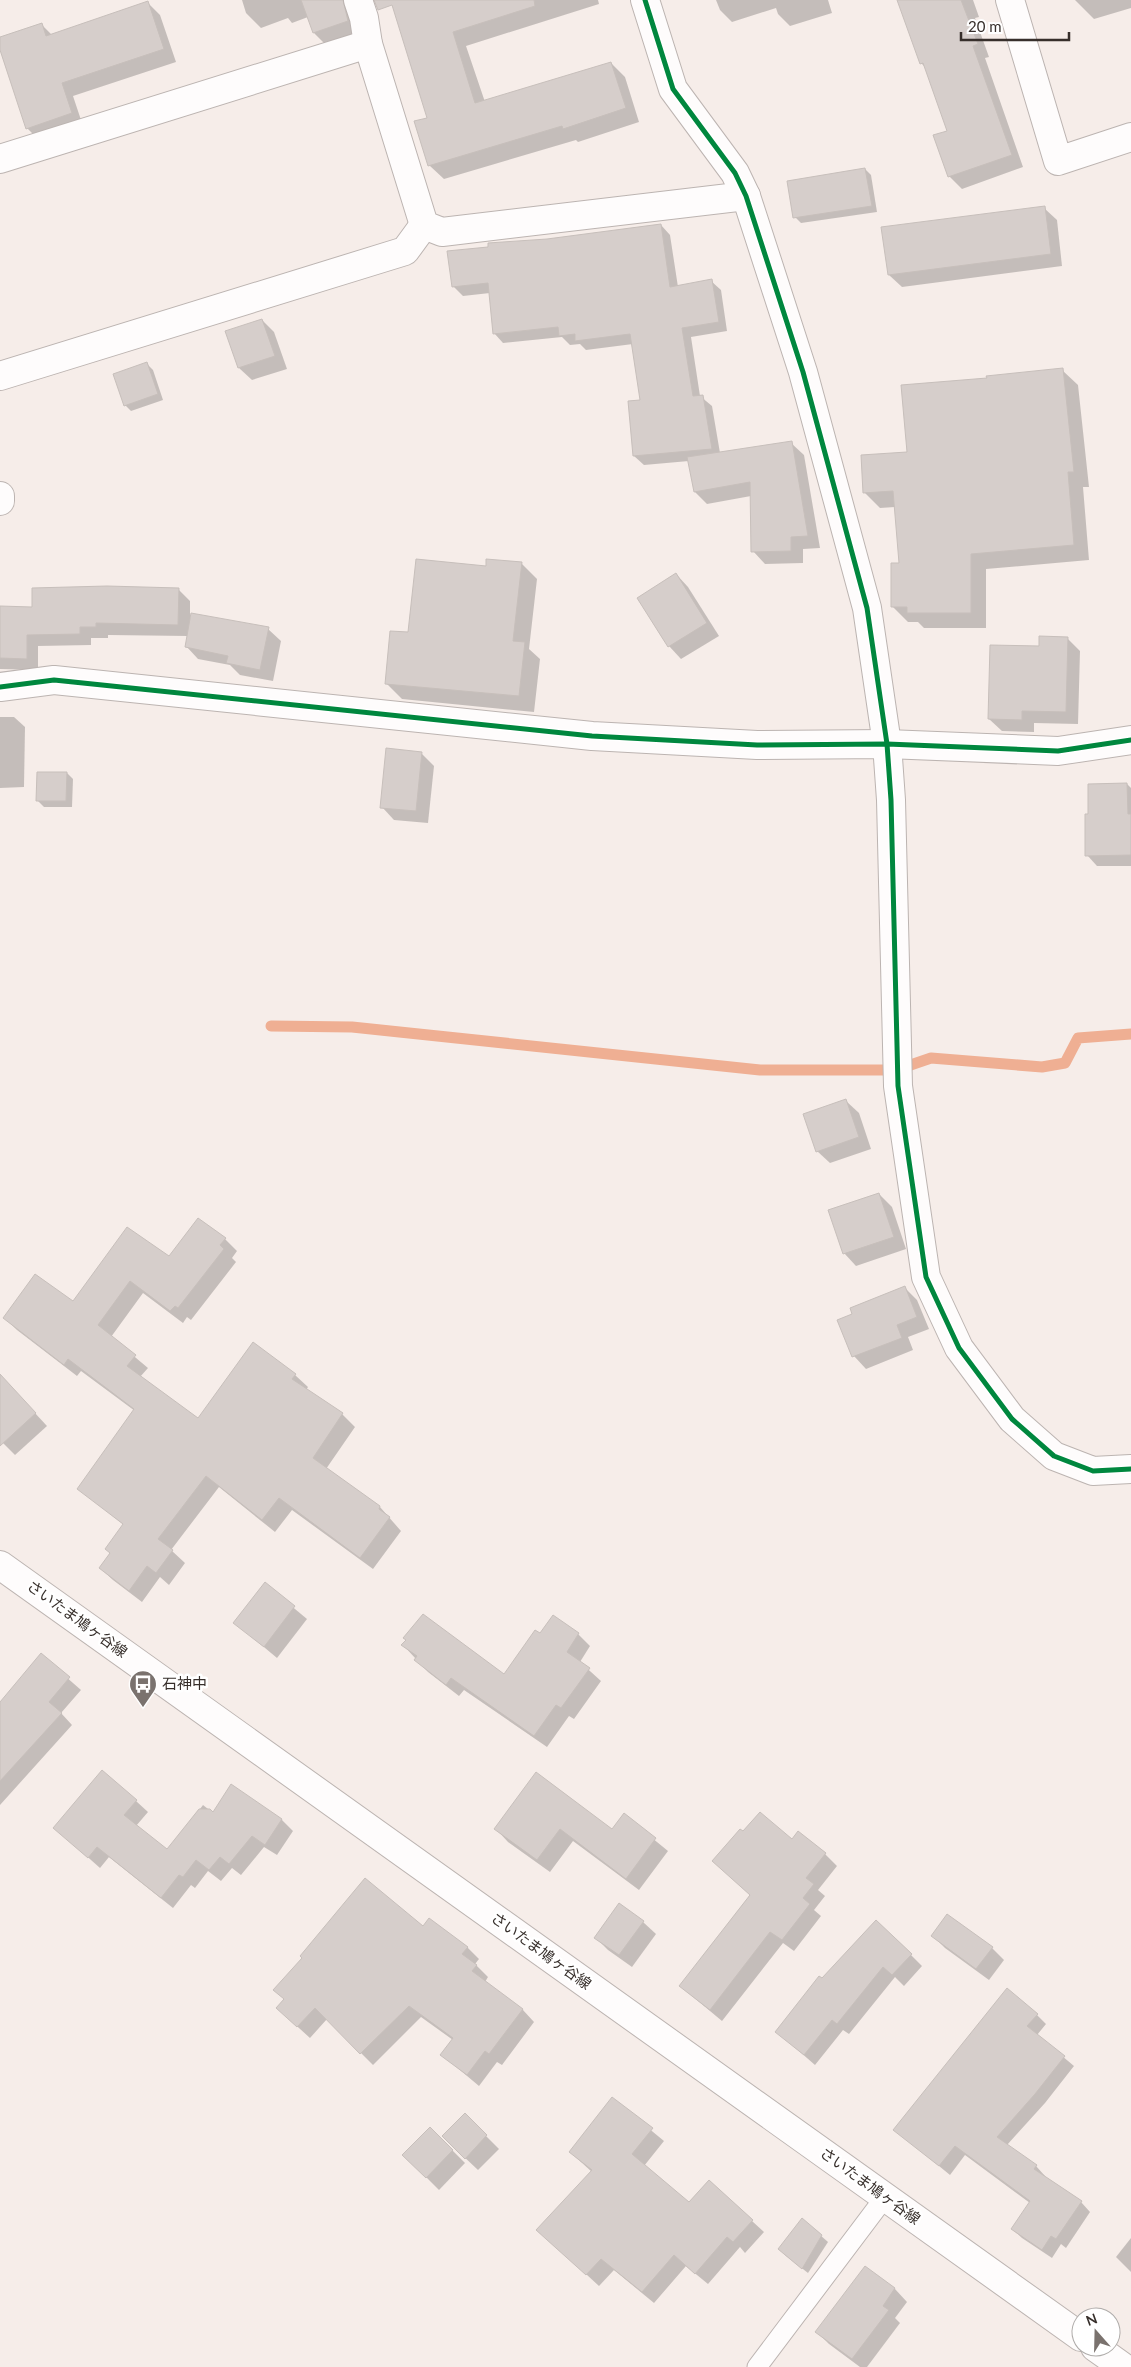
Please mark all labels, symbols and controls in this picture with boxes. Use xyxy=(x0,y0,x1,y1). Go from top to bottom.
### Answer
scale bar xyxy=(961,10,1068,42)
text: 20 m xyxy=(968,17,1002,35)
street label: さいたま鳩ヶ谷線 xyxy=(24,1576,131,1661)
bus stop icon: 石神中 xyxy=(128,1669,158,1708)
place label: 石神中 xyxy=(162,1674,207,1692)
street label: さいたま鳩ヶ谷線 xyxy=(488,1908,595,1993)
street label: さいたま鳩ヶ谷線 xyxy=(817,2143,924,2228)
north arrow xyxy=(1071,2307,1121,2357)
text: N xyxy=(1083,2309,1099,2329)

